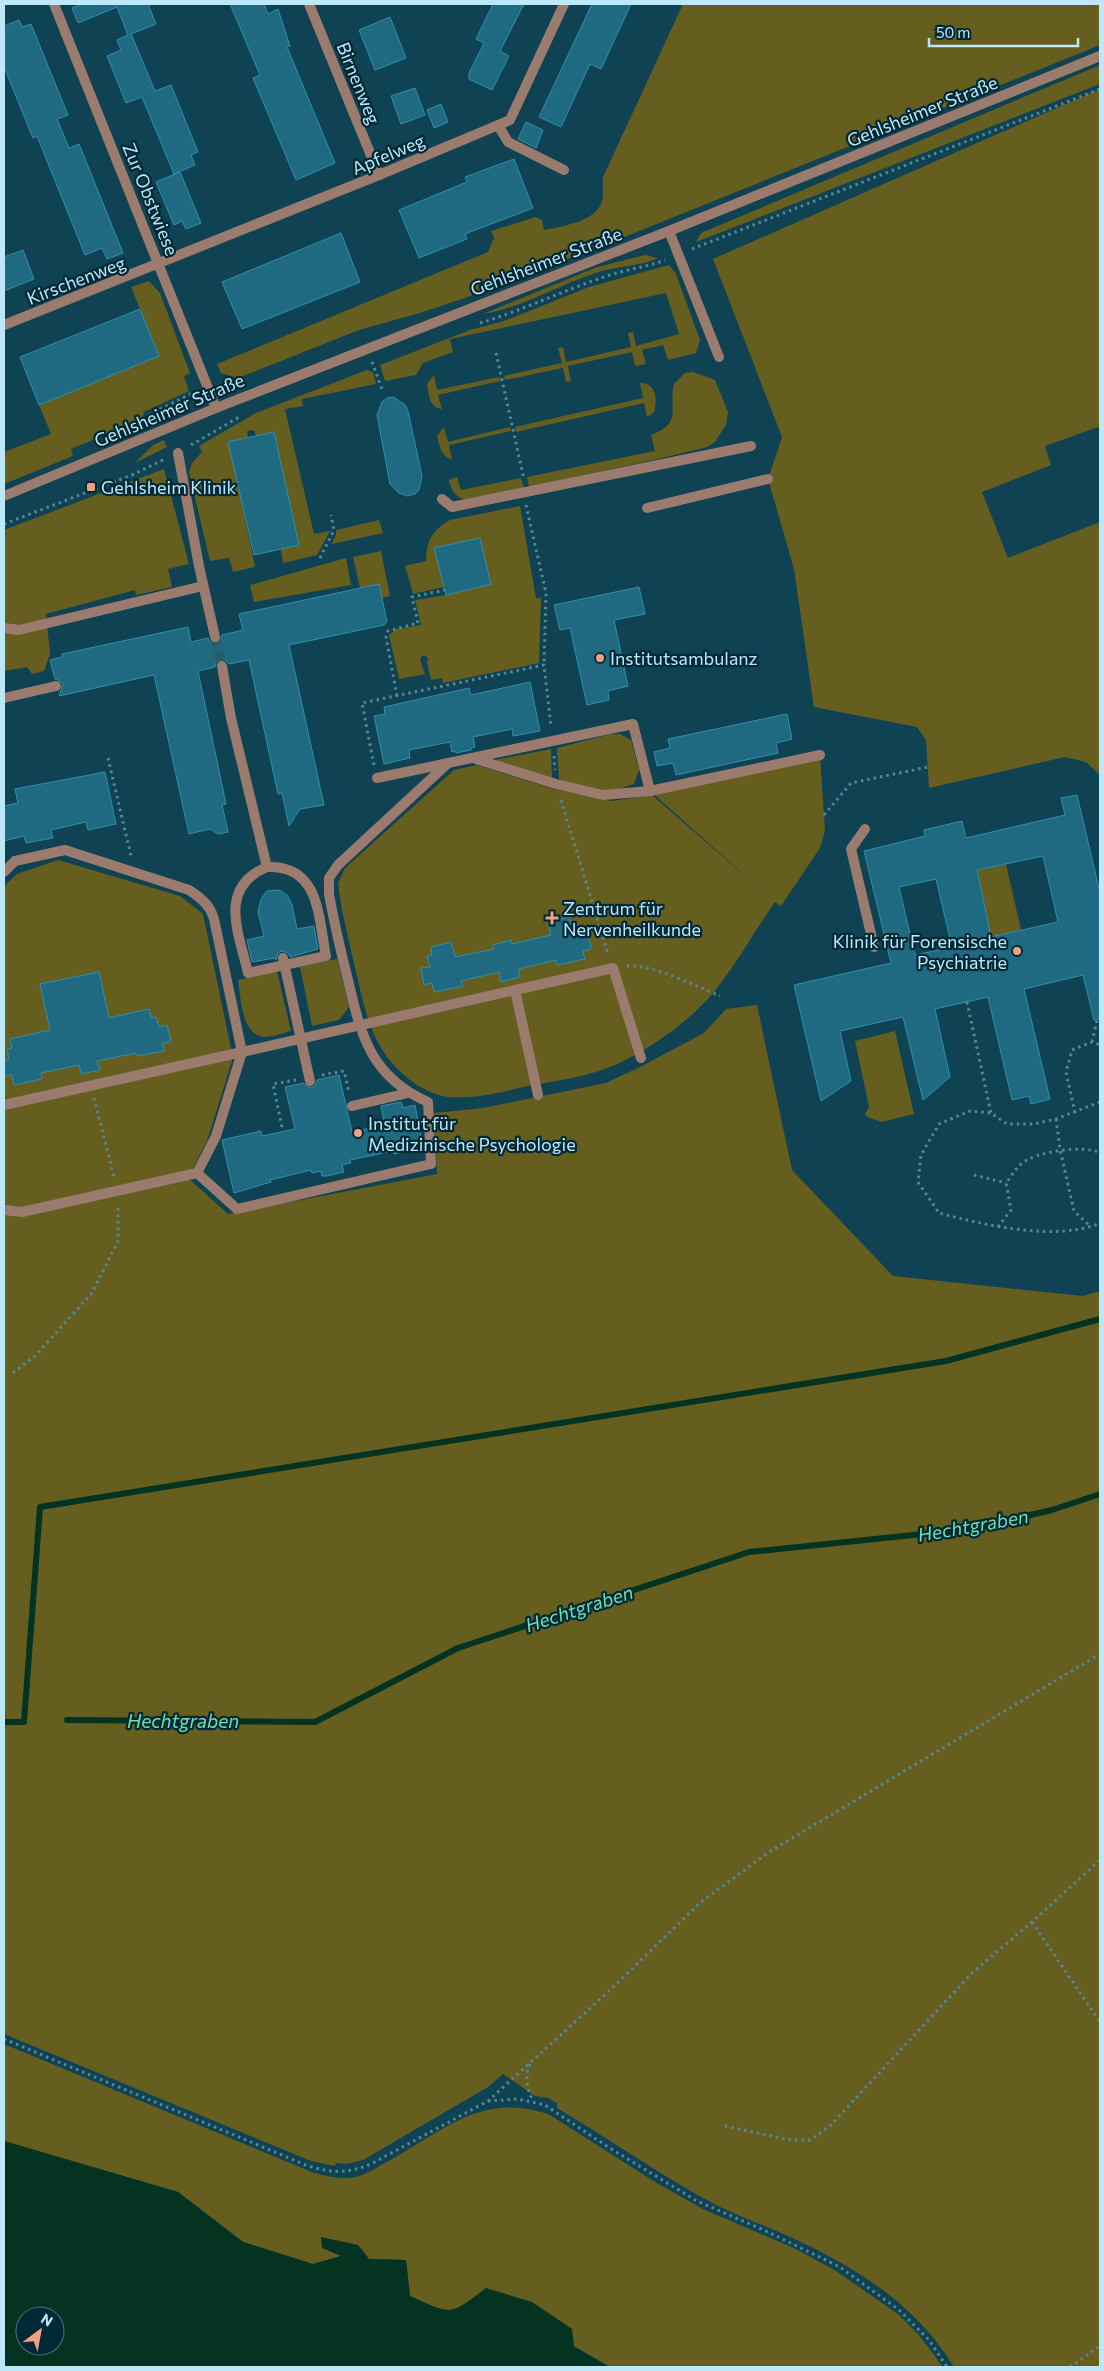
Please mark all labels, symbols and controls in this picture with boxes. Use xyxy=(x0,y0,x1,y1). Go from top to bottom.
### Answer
scale bar xyxy=(929,15,1078,47)
text: 50 m xyxy=(936,23,970,41)
street label: Birnenweg xyxy=(333,39,386,128)
street label: Gehlsheimer Straße xyxy=(843,71,1001,151)
street label: Apfelweg xyxy=(348,129,428,179)
street label: Zur Obstwiese xyxy=(118,139,184,259)
street label: Gehlsheimer Straße xyxy=(467,222,625,300)
street label: Kirschenweg xyxy=(24,251,129,309)
street label: Gehlsheimer Straße xyxy=(91,368,247,452)
place label: Gehlsheim Klinik xyxy=(101,476,237,498)
marker: Gehlsheim Klinik xyxy=(85,481,97,493)
place label: Institutsambulanz xyxy=(610,647,758,669)
marker: Institutsambulanz xyxy=(594,652,606,664)
place label: Zentrum für Nervenheilkunde xyxy=(563,897,701,940)
marker: Zentrum für Nervenheilkunde xyxy=(545,911,559,925)
place label: Klinik für Forensische Psychiatrie xyxy=(833,930,1007,973)
marker: Klinik für Forensische Psychiatrie xyxy=(1011,945,1023,957)
place label: Institut für Medizinische Psychologie xyxy=(368,1112,576,1155)
marker: Institut für Medizinische Psychologie xyxy=(352,1127,364,1139)
water label: Hechtgraben xyxy=(916,1504,1030,1546)
water label: Hechtgraben xyxy=(522,1580,636,1636)
water label: Hechtgraben xyxy=(127,1709,239,1732)
north arrow xyxy=(15,2306,65,2356)
text: N xyxy=(38,2310,56,2330)

